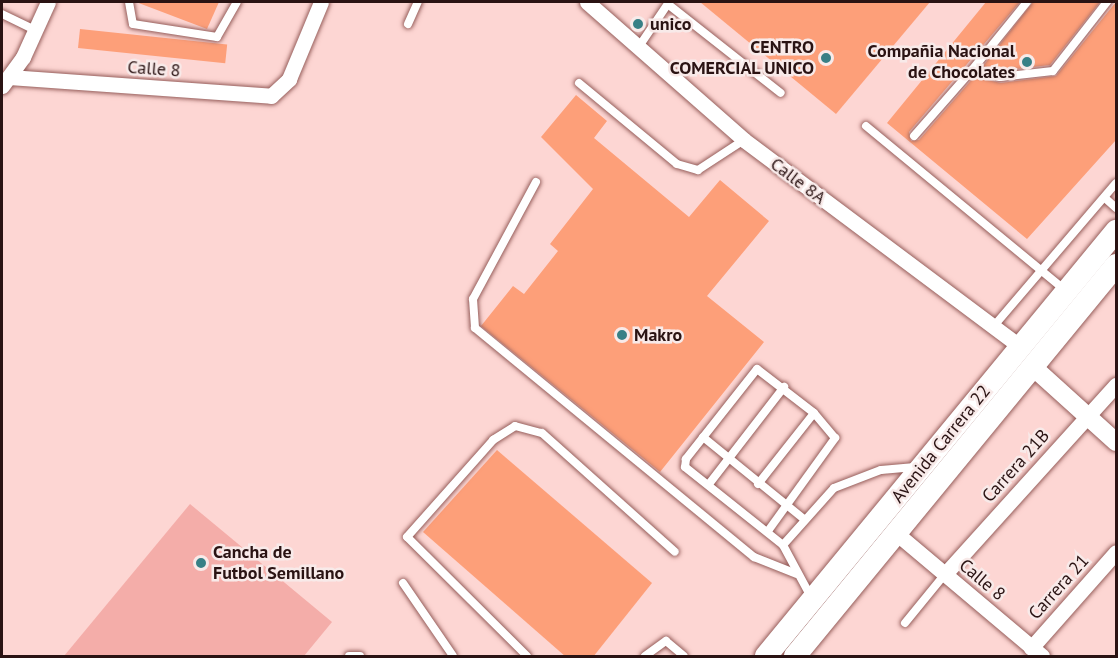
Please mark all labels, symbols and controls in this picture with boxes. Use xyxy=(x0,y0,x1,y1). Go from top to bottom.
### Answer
place label: unico xyxy=(650,13,691,35)
marker: unico xyxy=(631,17,645,31)
place label: CENTRO COMERCIAL UNICO xyxy=(669,37,814,80)
place label: Compañia Nacional de Chocolates xyxy=(868,41,1015,84)
marker: CENTRO COMERCIAL UNICO xyxy=(819,51,833,65)
marker: Compañia Nacional de Chocolates xyxy=(1020,55,1034,69)
street label: Calle 8 xyxy=(127,56,181,82)
street label: Calle 8A xyxy=(766,153,830,209)
place label: Makro xyxy=(634,324,682,346)
marker: Makro xyxy=(615,328,629,342)
street label: Avenida Carrera 22 xyxy=(887,381,995,507)
street label: Carrera 21B xyxy=(978,425,1054,507)
place label: Cancha de Futbol Semillano xyxy=(213,542,344,584)
street label: Carrera 21 xyxy=(1024,550,1094,624)
street label: Calle 8 xyxy=(955,555,1009,605)
marker: Cancha de Futbol Semillano xyxy=(194,556,208,570)

